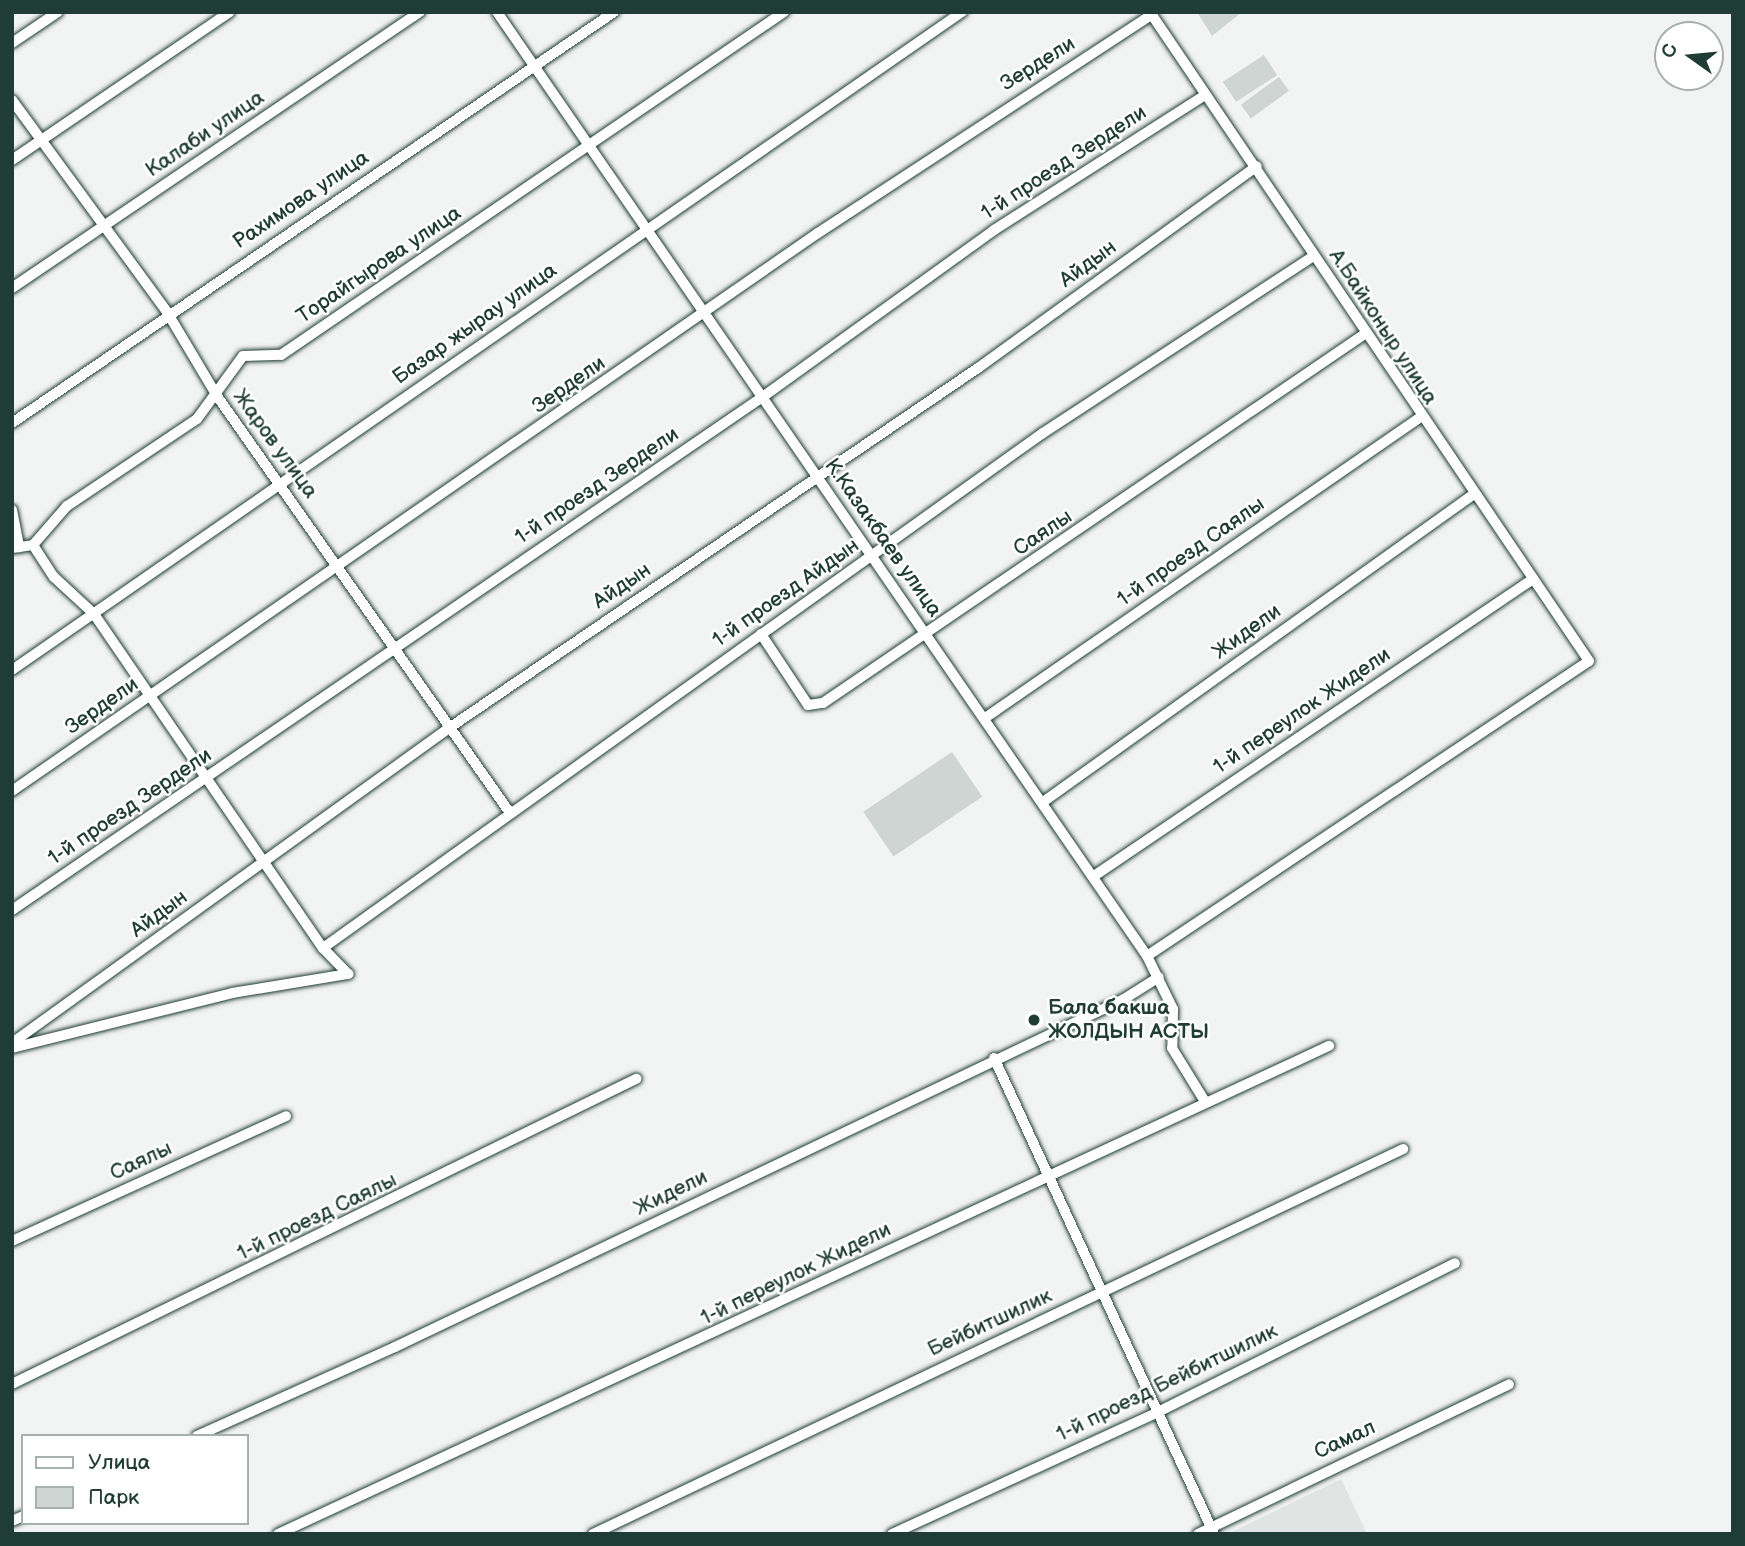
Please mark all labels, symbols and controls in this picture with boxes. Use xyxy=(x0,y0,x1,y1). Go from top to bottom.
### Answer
north arrow xyxy=(1654,21,1724,91)
street label: Зердели xyxy=(996,31,1080,97)
text: С xyxy=(1657,42,1683,60)
street label: Калаби улица xyxy=(141,85,269,183)
street label: 1-й проезд Зердели xyxy=(977,100,1151,226)
street label: Рахимова улица xyxy=(228,145,374,255)
street label: Торайгырова улица xyxy=(292,201,466,329)
street label: Айдын xyxy=(1055,235,1121,293)
street label: А.Байконыр улица xyxy=(1323,245,1443,409)
street label: Базар жырау улица xyxy=(388,258,562,390)
street label: Зердели xyxy=(528,351,610,419)
street label: Жаров улица xyxy=(227,385,323,503)
street label: 1-й проезд Зердели xyxy=(510,422,684,550)
street label: К.Казакбаев улица xyxy=(819,454,947,622)
street label: 1-й проезд Саялы xyxy=(1113,492,1269,612)
street label: Саялы xyxy=(1009,504,1077,562)
street label: 1-й проезд Айдын xyxy=(708,533,864,653)
street label: Айдын xyxy=(588,558,656,614)
street label: Жидели xyxy=(1208,599,1286,665)
street label: 1-й переулок Жидели xyxy=(1209,642,1395,780)
street label: Зердели xyxy=(61,672,143,740)
street label: 1-й проезд Зердели xyxy=(43,743,217,871)
street label: Айдын xyxy=(126,885,192,943)
place label: Бала бакша ЖОЛДЫН АСТЫ xyxy=(1048,995,1209,1045)
marker: Бала бакша ЖОЛДЫН АСТЫ xyxy=(1026,1012,1042,1028)
street label: Саялы xyxy=(106,1136,176,1186)
street label: Жидели xyxy=(630,1165,712,1221)
street label: 1-й проезд Саялы xyxy=(233,1168,401,1266)
street label: 1-й переулок Жидели xyxy=(697,1217,895,1331)
street label: Бейбитшилик xyxy=(924,1283,1056,1363)
street label: 1-й проезд Бейбитшилик xyxy=(1052,1318,1282,1448)
street label: Самал xyxy=(1310,1415,1380,1465)
legend xyxy=(21,1434,248,1525)
text: Улица xyxy=(88,1450,150,1475)
text: Парк xyxy=(88,1485,139,1510)

